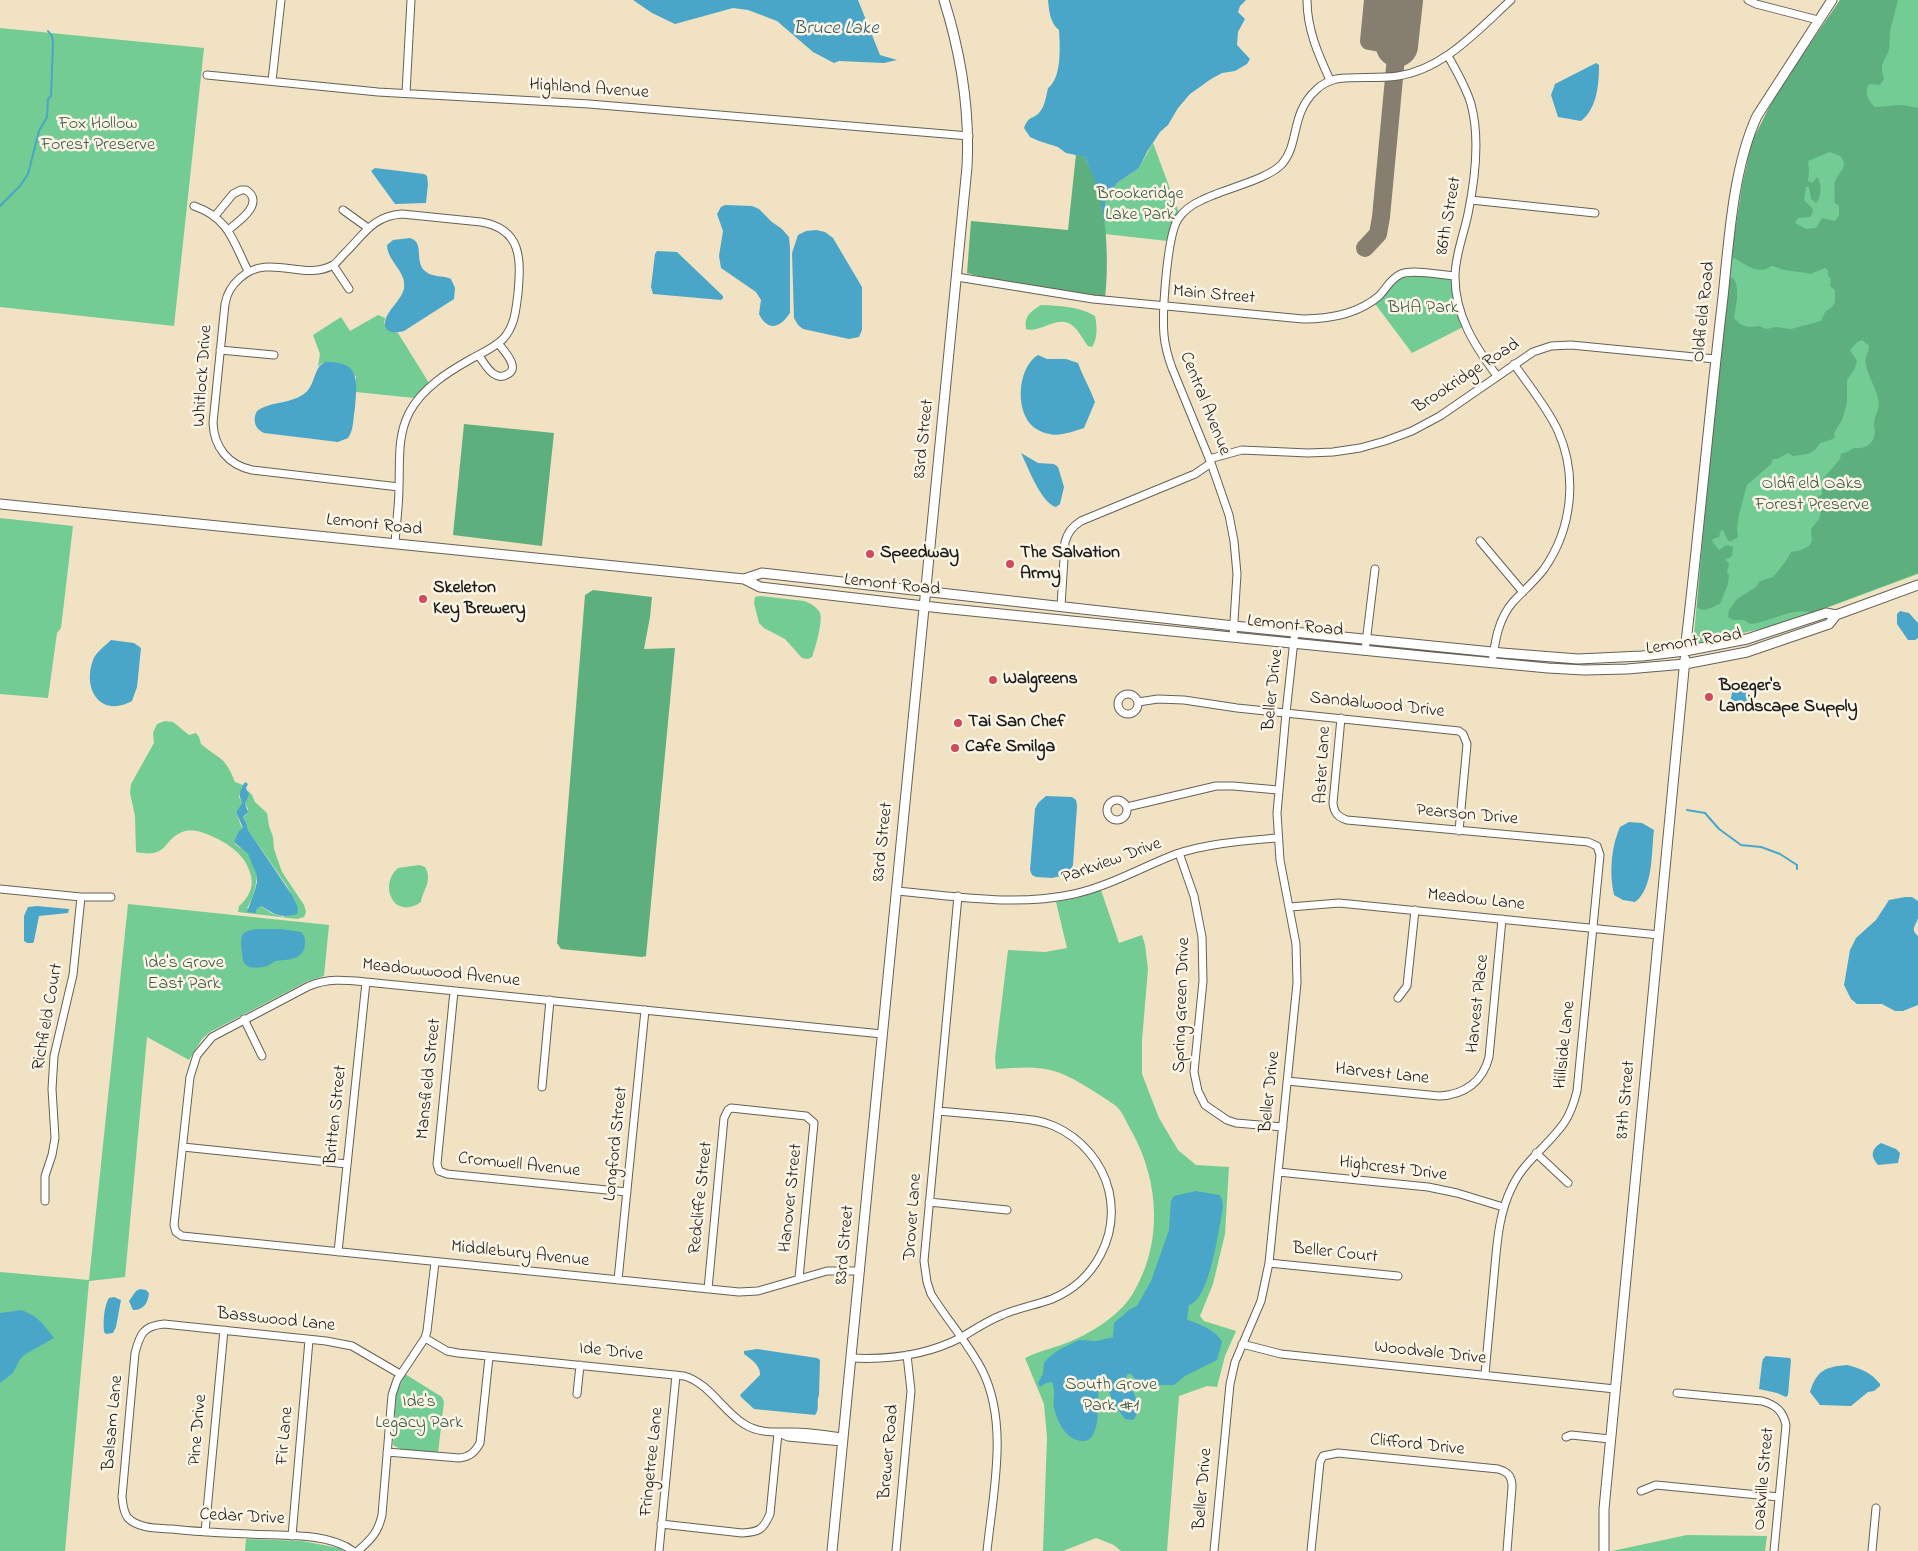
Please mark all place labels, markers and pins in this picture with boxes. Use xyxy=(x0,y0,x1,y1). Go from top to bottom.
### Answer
place label: Speedway xyxy=(880,543,959,565)
place label: The Salvation Army xyxy=(1020,543,1120,586)
marker: Speedway xyxy=(864,548,876,560)
marker: The Salvation Army xyxy=(1004,558,1016,570)
place label: Skeleton Key Brewery xyxy=(433,578,526,620)
marker: Skeleton Key Brewery xyxy=(417,593,429,605)
place label: Walgreens xyxy=(1003,669,1078,691)
marker: Walgreens xyxy=(987,674,999,686)
place label: Boeger's Landscape Supply xyxy=(1719,676,1857,719)
marker: Boeger's Landscape Supply xyxy=(1703,691,1715,703)
place label: Tai San Chef xyxy=(968,712,1065,734)
marker: Tai San Chef xyxy=(952,717,964,729)
place label: Cafe Smilga xyxy=(965,737,1055,759)
marker: Cafe Smilga xyxy=(949,742,961,754)

